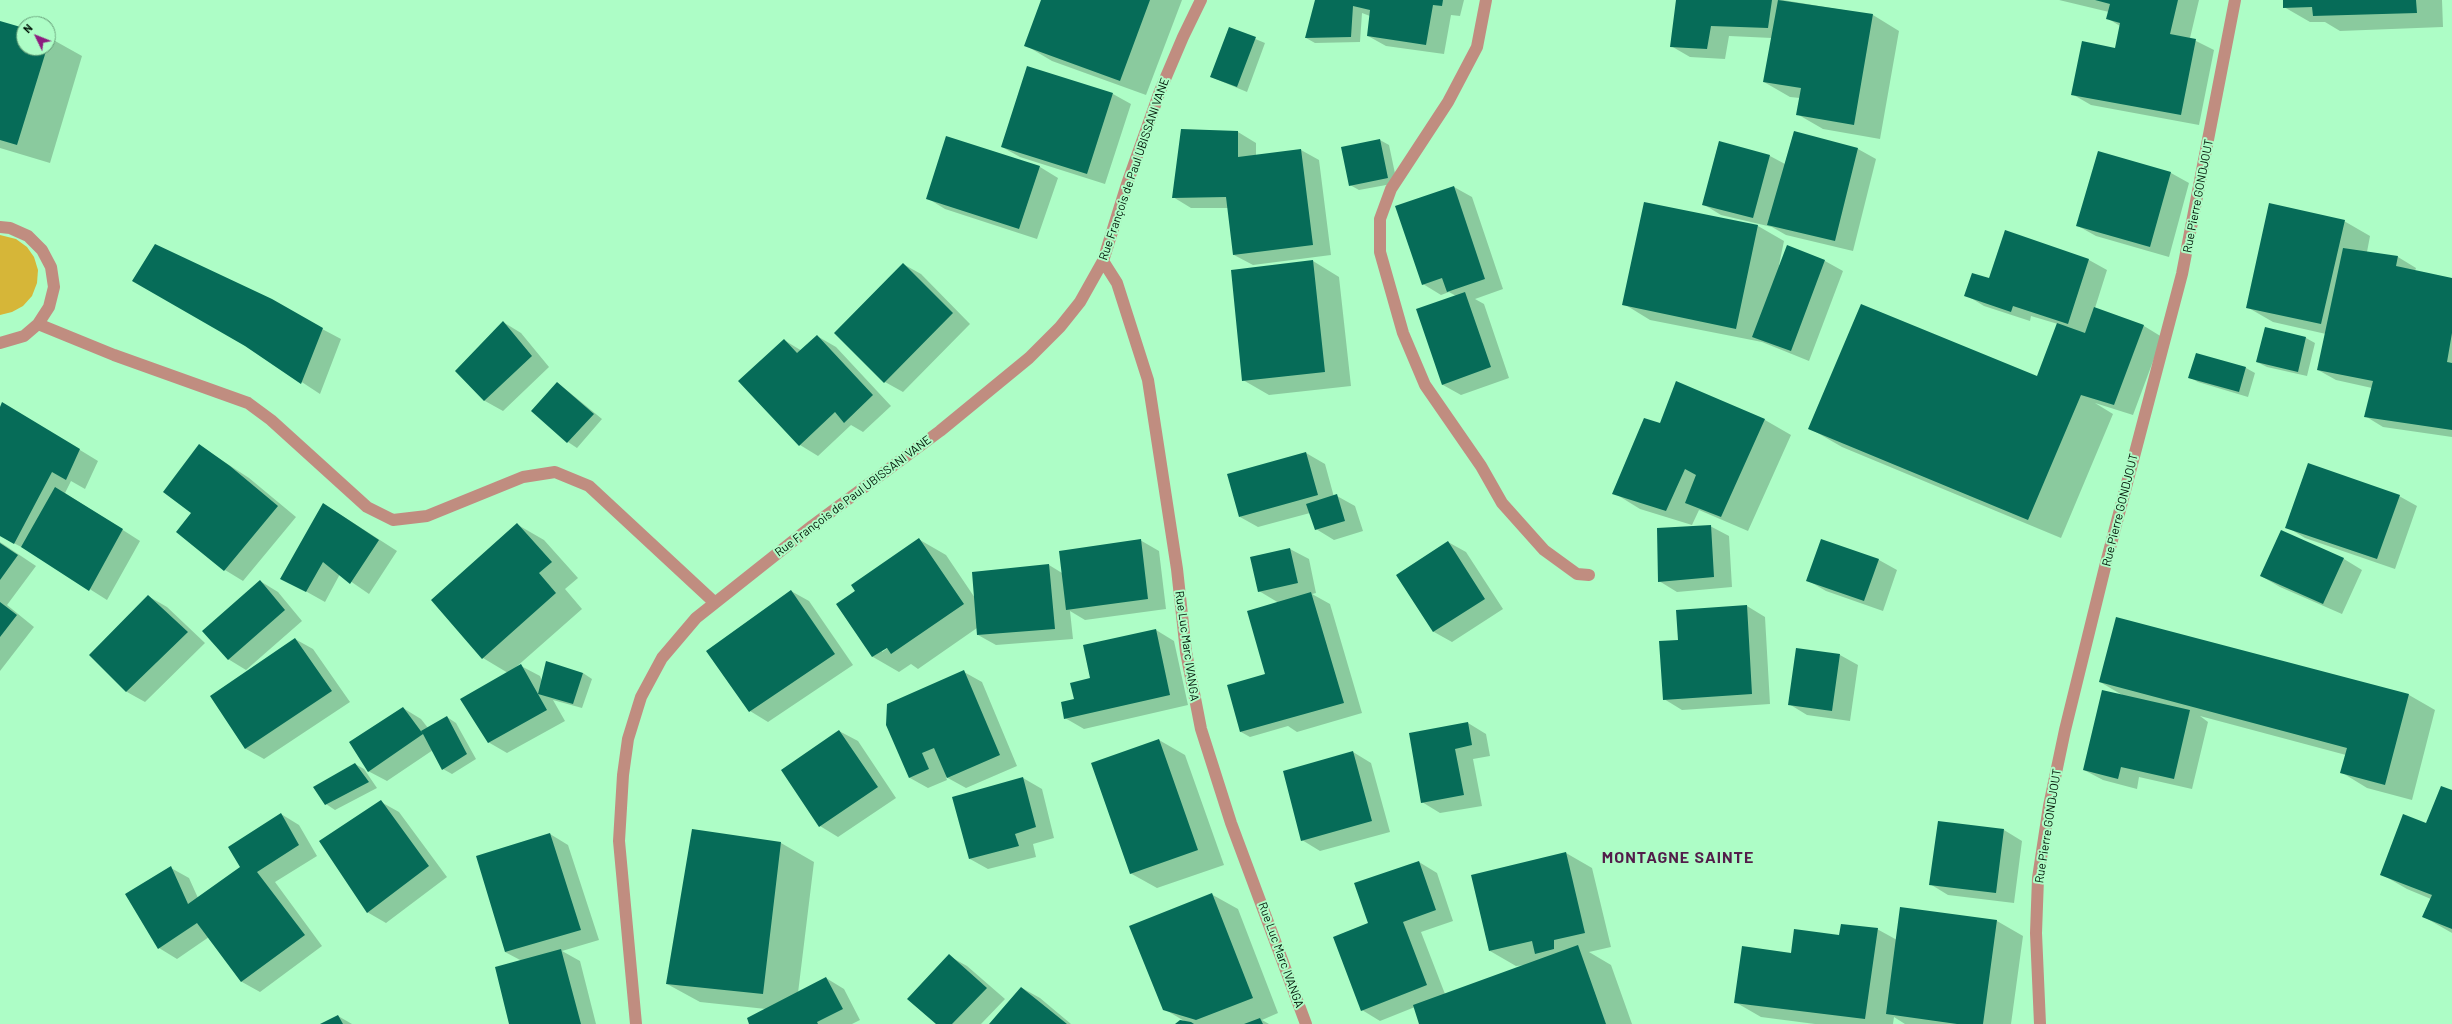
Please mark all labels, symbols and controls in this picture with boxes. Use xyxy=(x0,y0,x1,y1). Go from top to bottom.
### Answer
north arrow xyxy=(16,16,56,56)
text: N xyxy=(20,21,35,35)
street label: Rue François de Paul UBISSANI VANE xyxy=(1096,76,1172,262)
street label: Rue Pierre GONDJOUT xyxy=(2180,138,2216,254)
street label: Rue François de Paul UBISSANI VANE xyxy=(772,432,934,560)
street label: Rue Pierre GONDJOUT xyxy=(2099,452,2141,568)
street label: Rue Luc Marc IVANGA xyxy=(1172,590,1202,702)
street label: Rue Pierre GONDJOUT xyxy=(2032,768,2064,884)
district label: MONTAGNE SAINTE xyxy=(1602,848,1754,868)
street label: Rue Luc Marc IVANGA xyxy=(1255,900,1307,1010)

